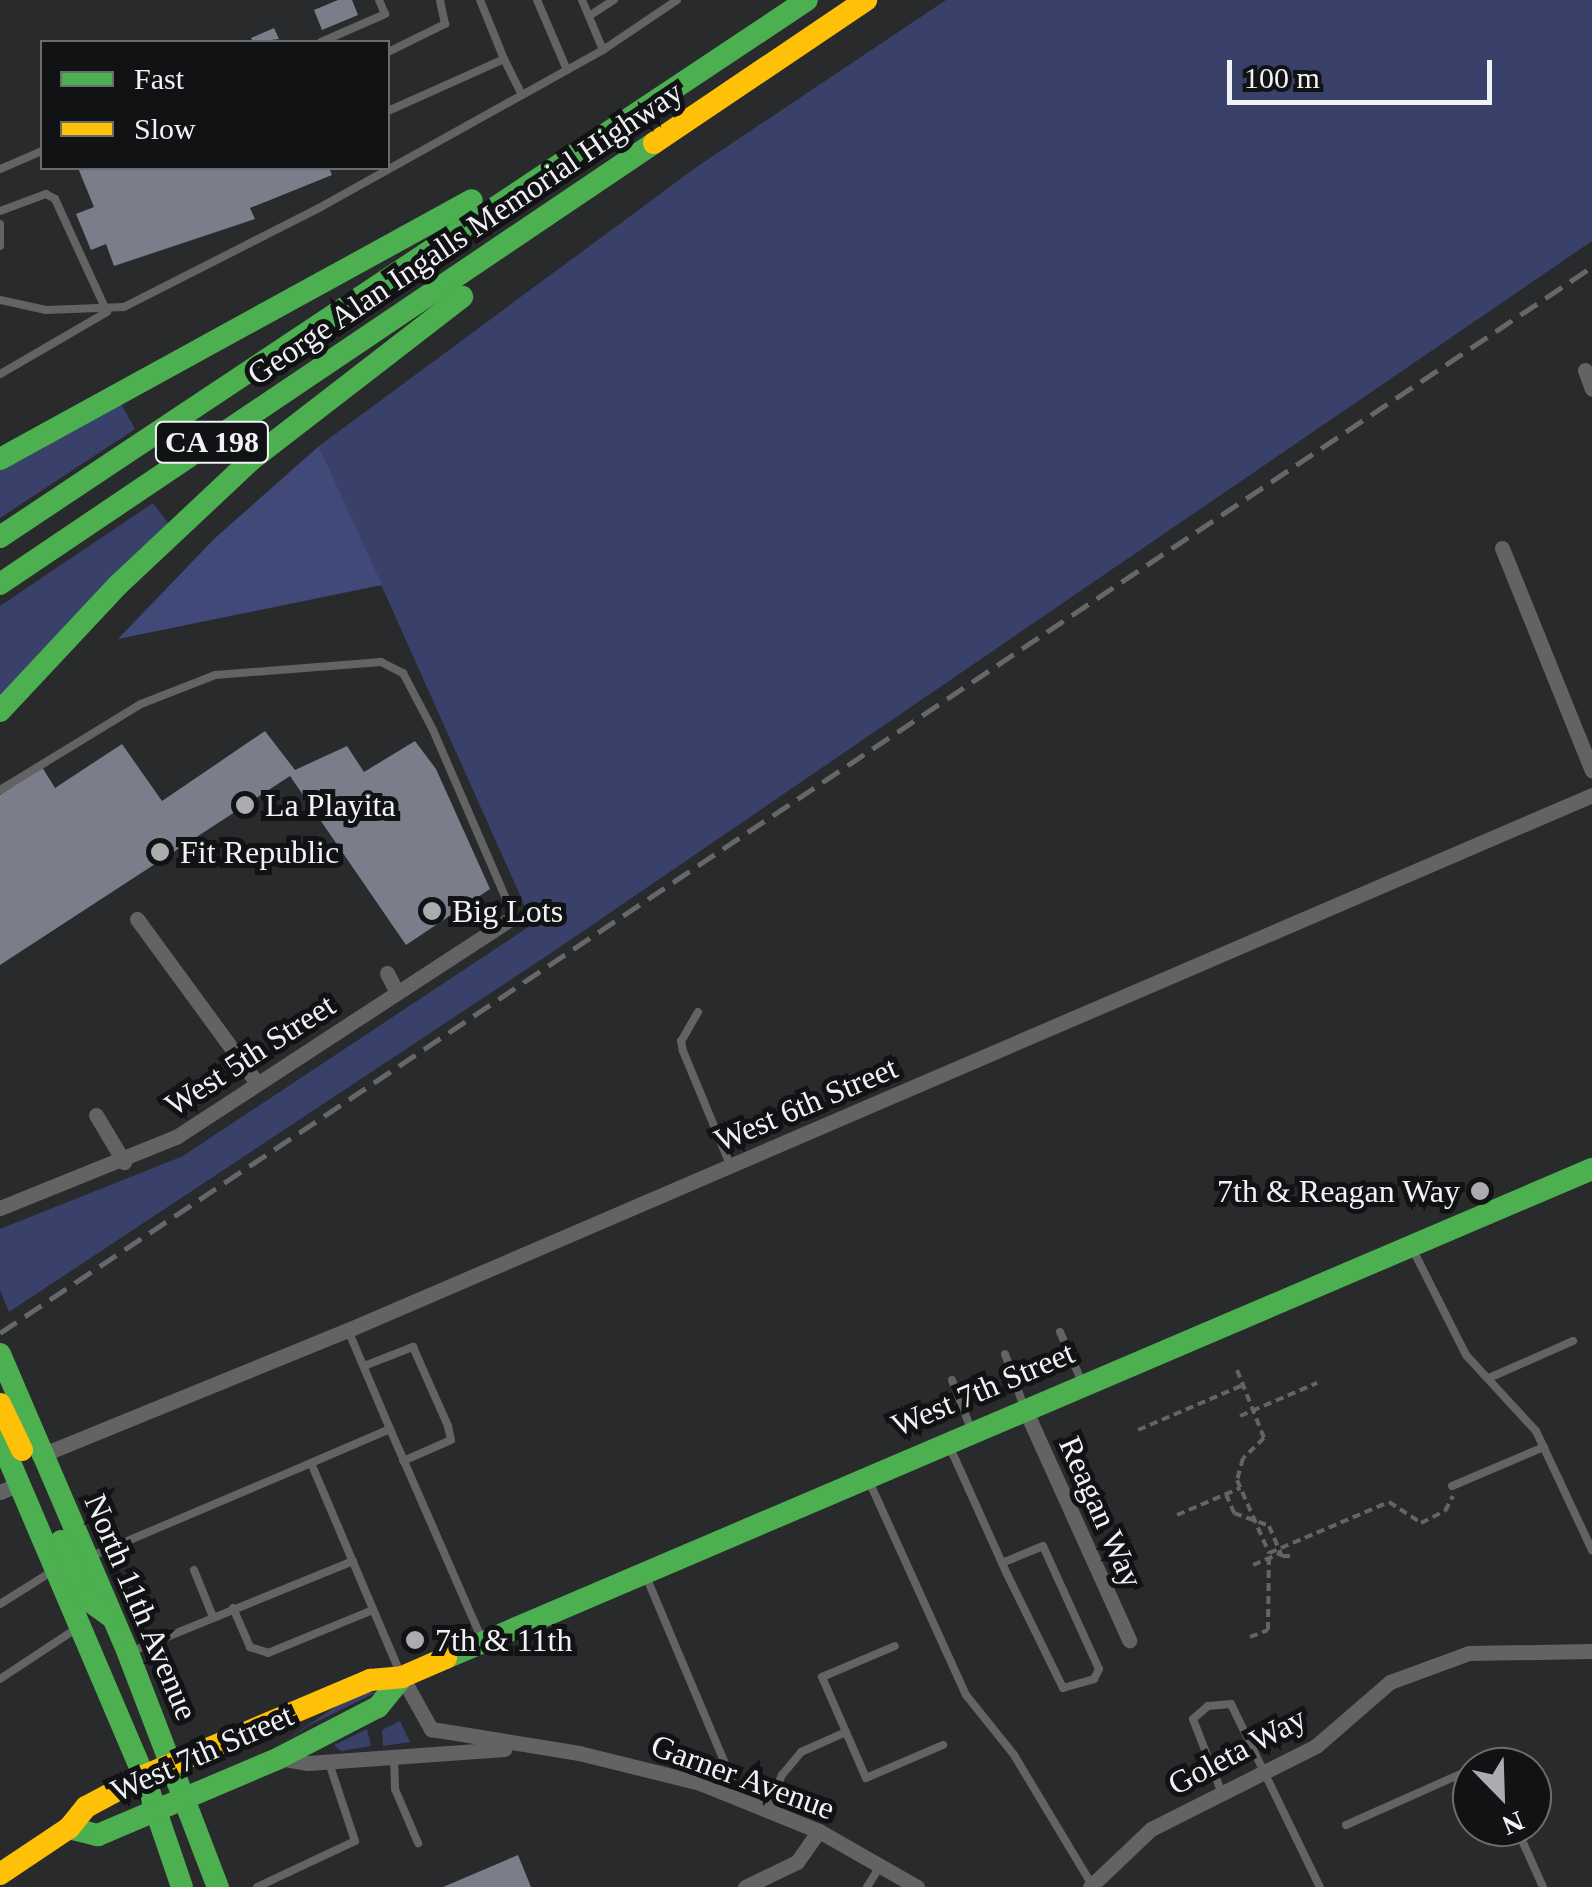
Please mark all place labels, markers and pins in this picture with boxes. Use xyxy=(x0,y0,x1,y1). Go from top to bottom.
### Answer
place label: La Playita xyxy=(265,786,396,824)
marker: La Playita xyxy=(234,794,256,816)
place label: Fit Republic xyxy=(180,833,339,871)
marker: Fit Republic xyxy=(149,841,171,863)
place label: Big Lots xyxy=(452,892,563,930)
marker: Big Lots xyxy=(421,900,443,922)
place label: 7th & Reagan Way xyxy=(1216,1172,1460,1210)
marker: 7th & Reagan Way xyxy=(1469,1180,1491,1202)
place label: 7th & 11th xyxy=(435,1621,572,1659)
marker: 7th & 11th xyxy=(404,1629,426,1651)

